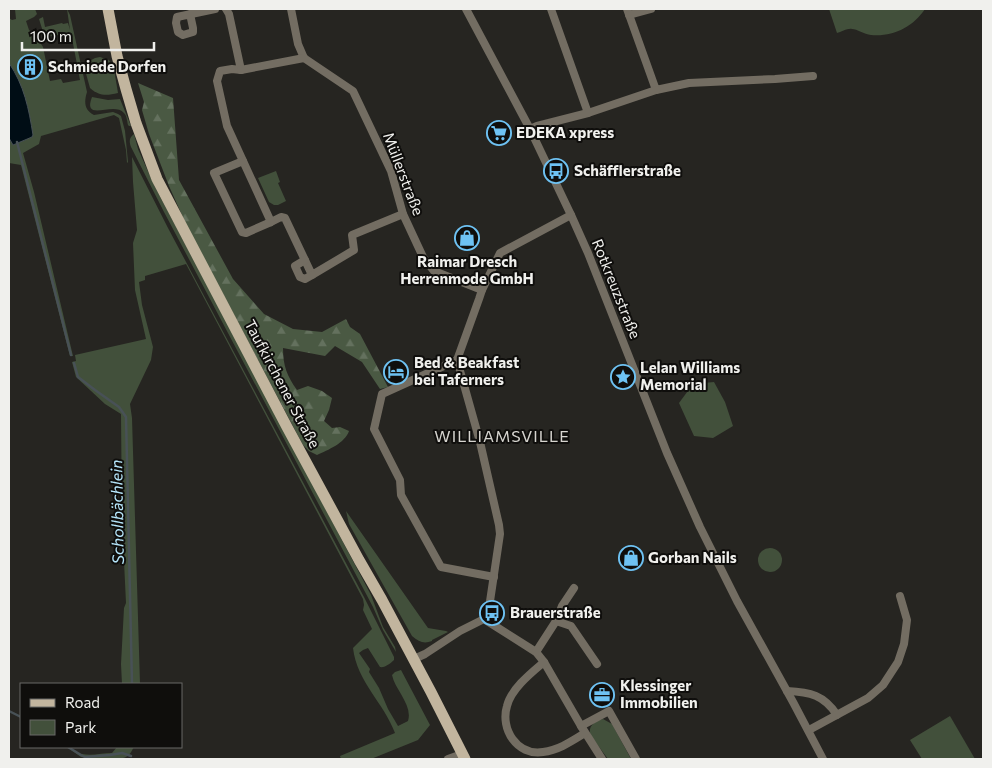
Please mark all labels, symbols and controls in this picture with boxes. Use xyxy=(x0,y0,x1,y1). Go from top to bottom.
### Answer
scale bar xyxy=(22,20,155,52)
text: 100 m xyxy=(30,27,72,45)
building icon: Schmiede Dorfen xyxy=(17,54,43,80)
place label: Schmiede Dorfen xyxy=(48,57,166,75)
supermarket icon: EDEKA xpress xyxy=(486,120,512,146)
place label: EDEKA xpress xyxy=(516,123,614,141)
street label: Müllerstraße xyxy=(380,130,428,218)
bus stop icon: Schäfflerstraße xyxy=(543,158,569,184)
place label: Schäfflerstraße xyxy=(574,161,681,179)
shop icon: Raimar Dresch Herrenmode GmbH xyxy=(454,225,480,251)
street label: Rotkreuzstraße xyxy=(589,236,645,341)
place label: Raimar Dresch Herrenmode GmbH xyxy=(400,252,534,287)
street label: Taufkirchener Straße xyxy=(241,316,324,451)
place label: Bed & Beakfast bei Taferners xyxy=(414,353,519,388)
place label: Lelan Williams Memorial xyxy=(640,358,740,393)
hotel icon: Bed & Beakfast bei Taferners xyxy=(383,359,409,385)
place icon: Lelan Williams Memorial xyxy=(610,364,636,390)
district label: WILLIAMSVILLE xyxy=(434,426,570,445)
water label: Schollbächlein xyxy=(106,459,127,565)
shop icon: Gorban Nails xyxy=(618,545,644,571)
place label: Gorban Nails xyxy=(648,548,737,566)
bus stop icon: Brauerstraße xyxy=(479,600,505,626)
place label: Brauerstraße xyxy=(510,603,601,621)
place label: Klessinger Immobilien xyxy=(620,676,698,711)
office icon: Klessinger Immobilien xyxy=(589,682,615,708)
legend xyxy=(20,683,182,748)
text: Road xyxy=(65,693,100,711)
text: Park xyxy=(65,718,96,736)

